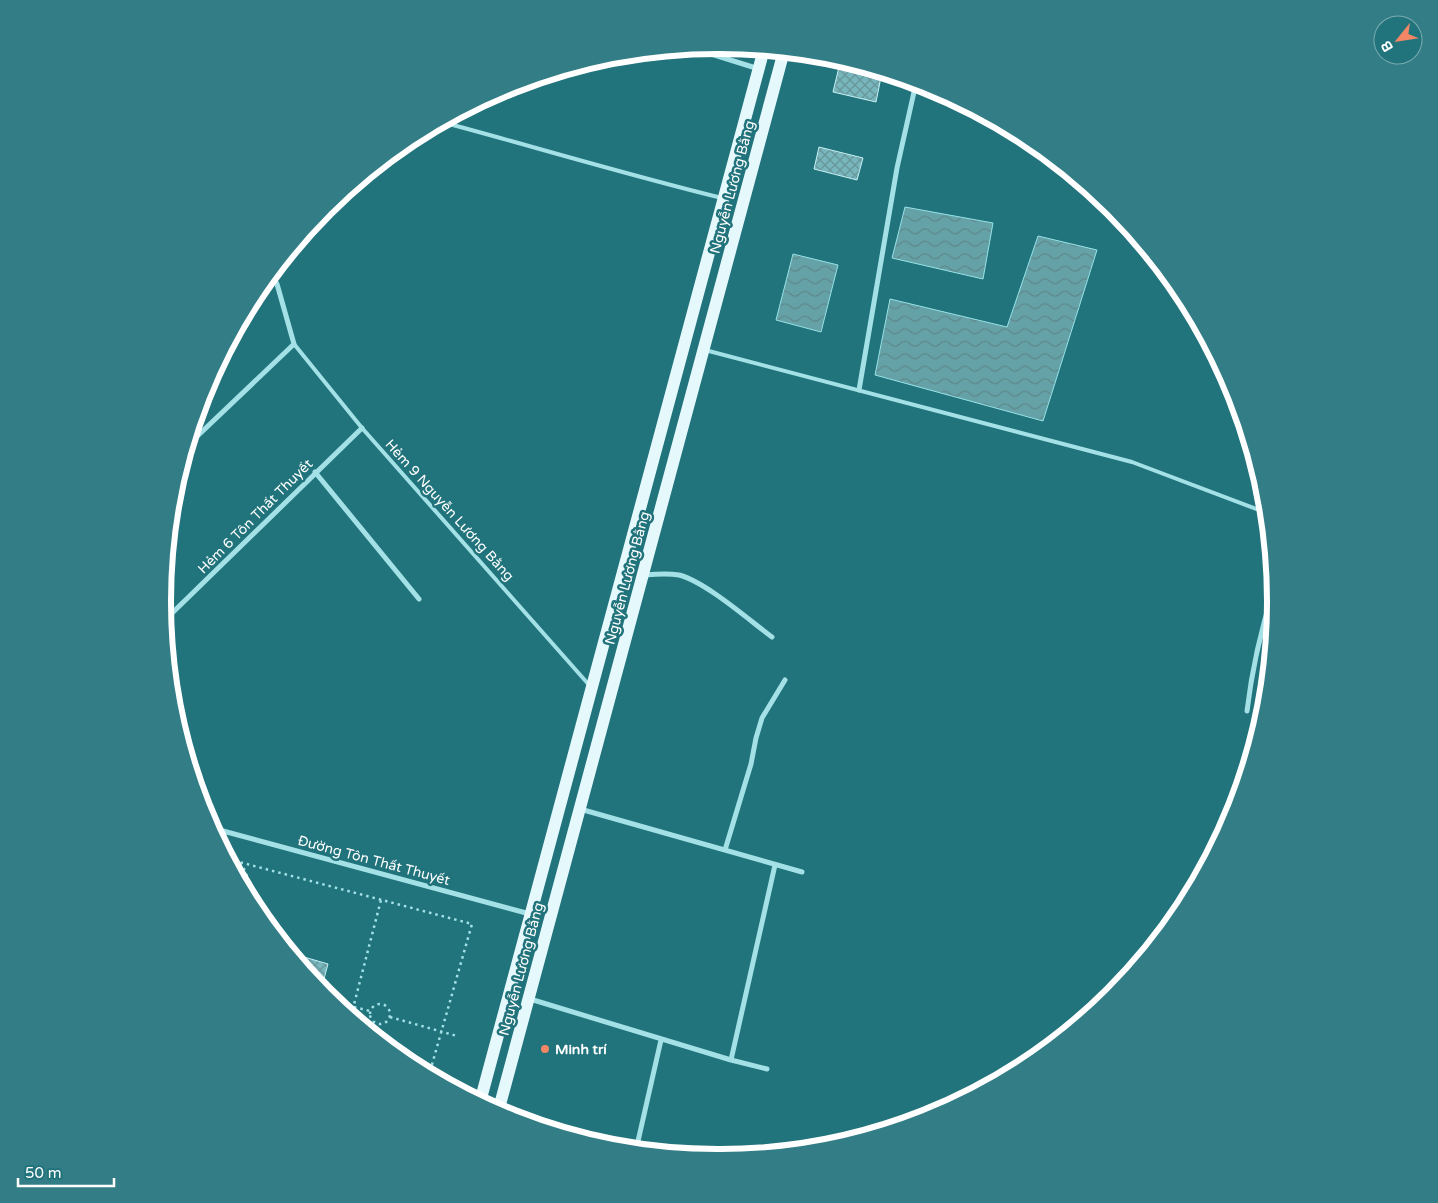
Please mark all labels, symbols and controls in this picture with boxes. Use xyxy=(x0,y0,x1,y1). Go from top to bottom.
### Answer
north arrow xyxy=(1373,15,1423,65)
text: B xyxy=(1377,38,1397,55)
street label: Nguyễn Lương Bằng xyxy=(707,119,758,256)
street label: Hẻm 9 Nguyễn Lương Bằng xyxy=(382,436,518,585)
street label: Hẻm 6 Tôn Thất Thuyết xyxy=(194,455,317,577)
street label: Nguyễn Lương Bằng xyxy=(602,510,653,647)
street label: Đường Tôn Thất Thuyết xyxy=(296,832,452,889)
street label: Nguyễn Lương Bằng xyxy=(496,901,547,1038)
place label: Minh trí xyxy=(555,1041,607,1058)
marker: Minh trí xyxy=(539,1043,551,1055)
scale bar xyxy=(18,1156,114,1188)
text: 50 m xyxy=(25,1164,62,1182)

